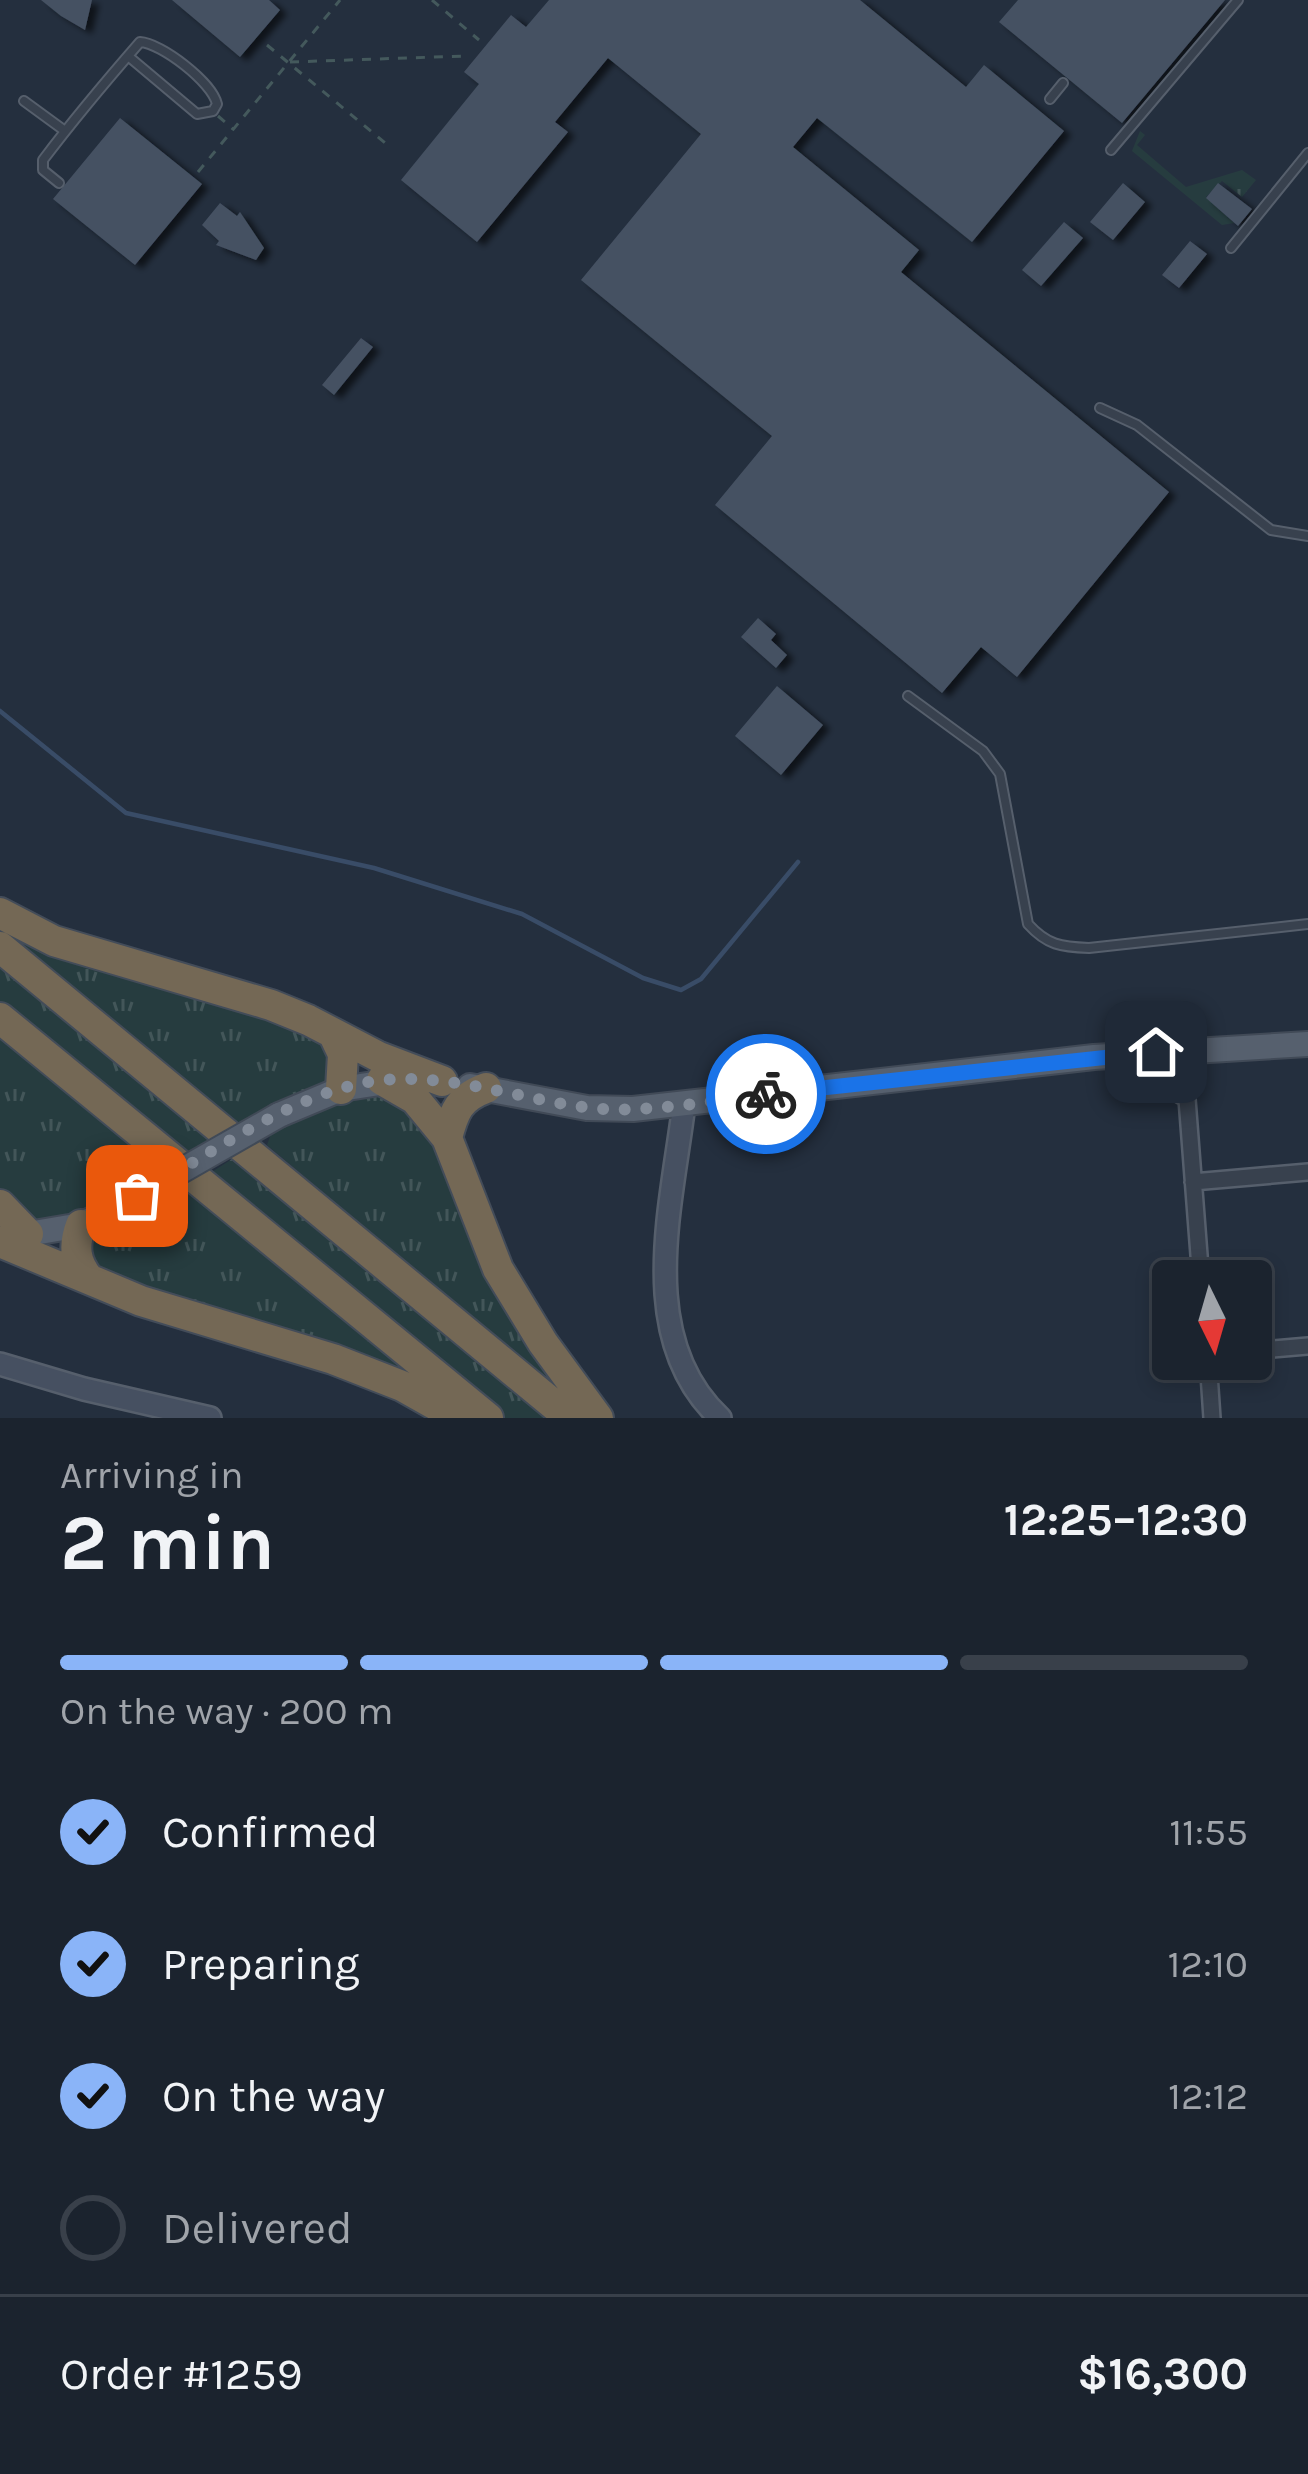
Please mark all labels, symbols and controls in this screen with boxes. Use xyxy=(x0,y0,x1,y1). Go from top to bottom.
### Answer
pin xyxy=(1105,1001,1207,1103)
icon: home xyxy=(1123,1019,1189,1085)
courier xyxy=(706,1034,826,1154)
icon: bike xyxy=(733,1061,799,1127)
pin xyxy=(86,1145,188,1247)
icon: bag xyxy=(104,1163,170,1229)
north arrow xyxy=(1152,1260,1272,1380)
map controls xyxy=(1152,1260,1272,1380)
text: Arriving in xyxy=(60,1452,243,1498)
text: 12:25–12:30 xyxy=(1004,1494,1248,1546)
text: 2 min xyxy=(60,1497,275,1589)
text: On the way · 200 m xyxy=(60,1688,393,1734)
icon: check xyxy=(60,1799,126,1865)
text: Confirmed xyxy=(162,1806,378,1858)
text: 11:55 xyxy=(1169,1809,1248,1855)
icon: check xyxy=(60,1931,126,1997)
text: Preparing xyxy=(162,1938,360,1990)
text: 12:10 xyxy=(1167,1941,1248,1987)
icon: check xyxy=(60,2063,126,2129)
text: On the way xyxy=(162,2070,385,2122)
text: 12:12 xyxy=(1168,2073,1248,2119)
text: Delivered xyxy=(162,2202,353,2254)
text: Order #1259 xyxy=(60,2348,303,2400)
text: $16,300 xyxy=(1077,2348,1248,2400)

